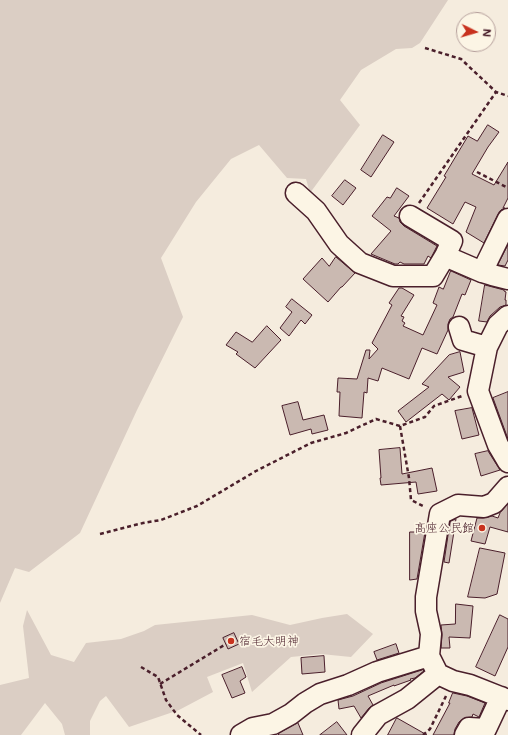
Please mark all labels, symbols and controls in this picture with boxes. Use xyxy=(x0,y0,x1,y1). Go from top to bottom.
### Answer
north arrow xyxy=(456,12,496,52)
text: N xyxy=(480,28,495,38)
place label: 髙座公民館 xyxy=(414,521,474,535)
marker: 髙座公民館 xyxy=(477,523,487,533)
place label: 宿毛大明神 xyxy=(239,634,299,648)
marker: 宿毛大明神 xyxy=(226,636,236,646)

